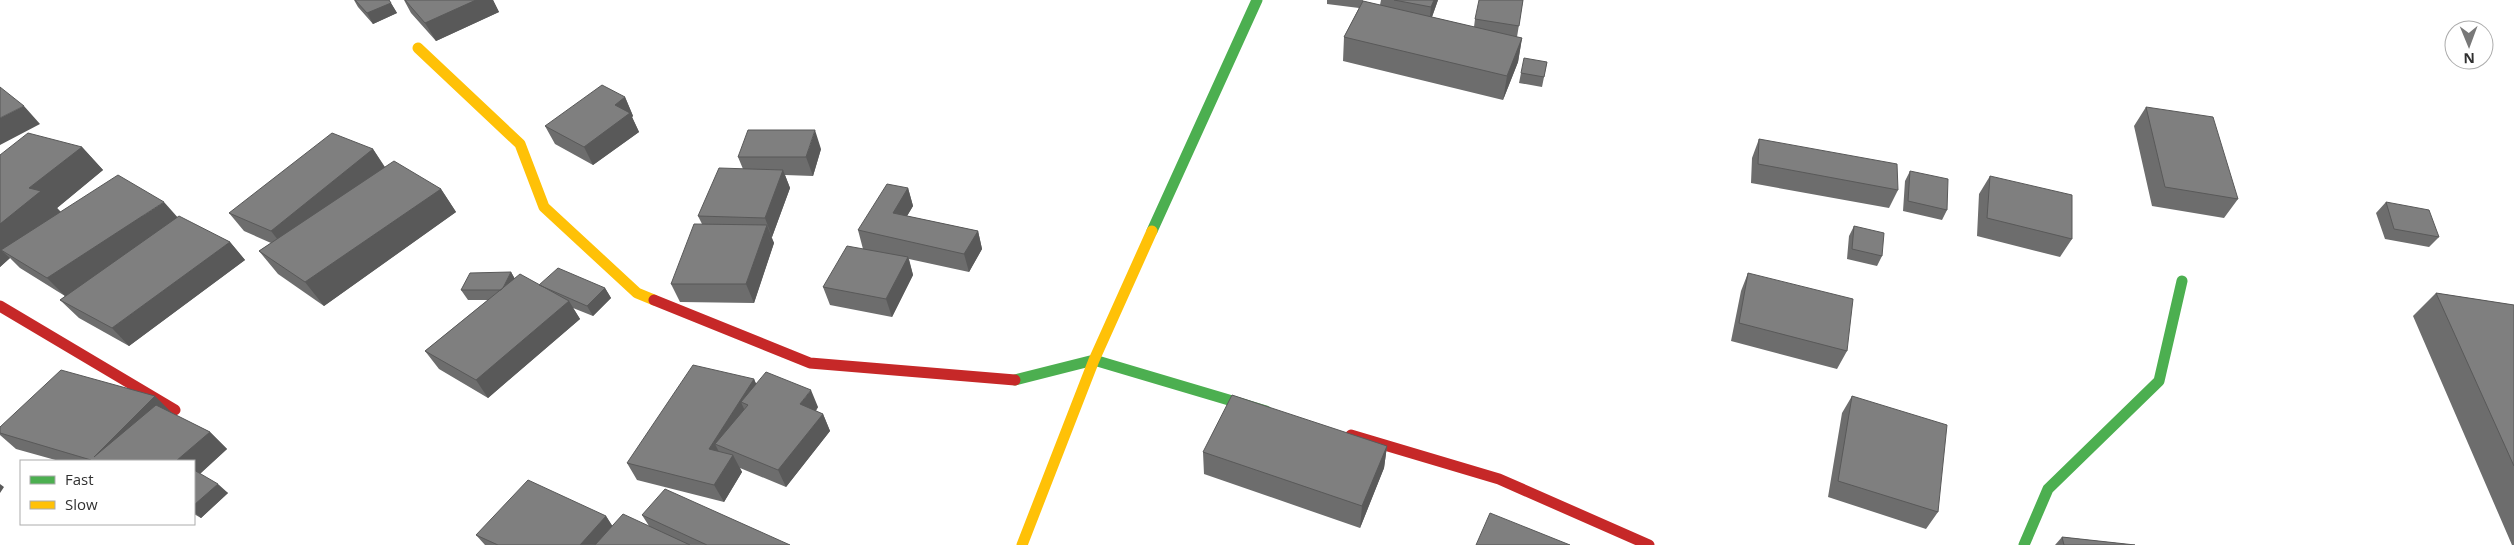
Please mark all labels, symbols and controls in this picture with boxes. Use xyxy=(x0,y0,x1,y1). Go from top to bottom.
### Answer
north arrow xyxy=(2444,20,2494,70)
text: N xyxy=(2463,49,2475,68)
legend xyxy=(20,460,195,525)
text: Fast xyxy=(65,469,94,489)
text: Slow xyxy=(65,494,98,514)

